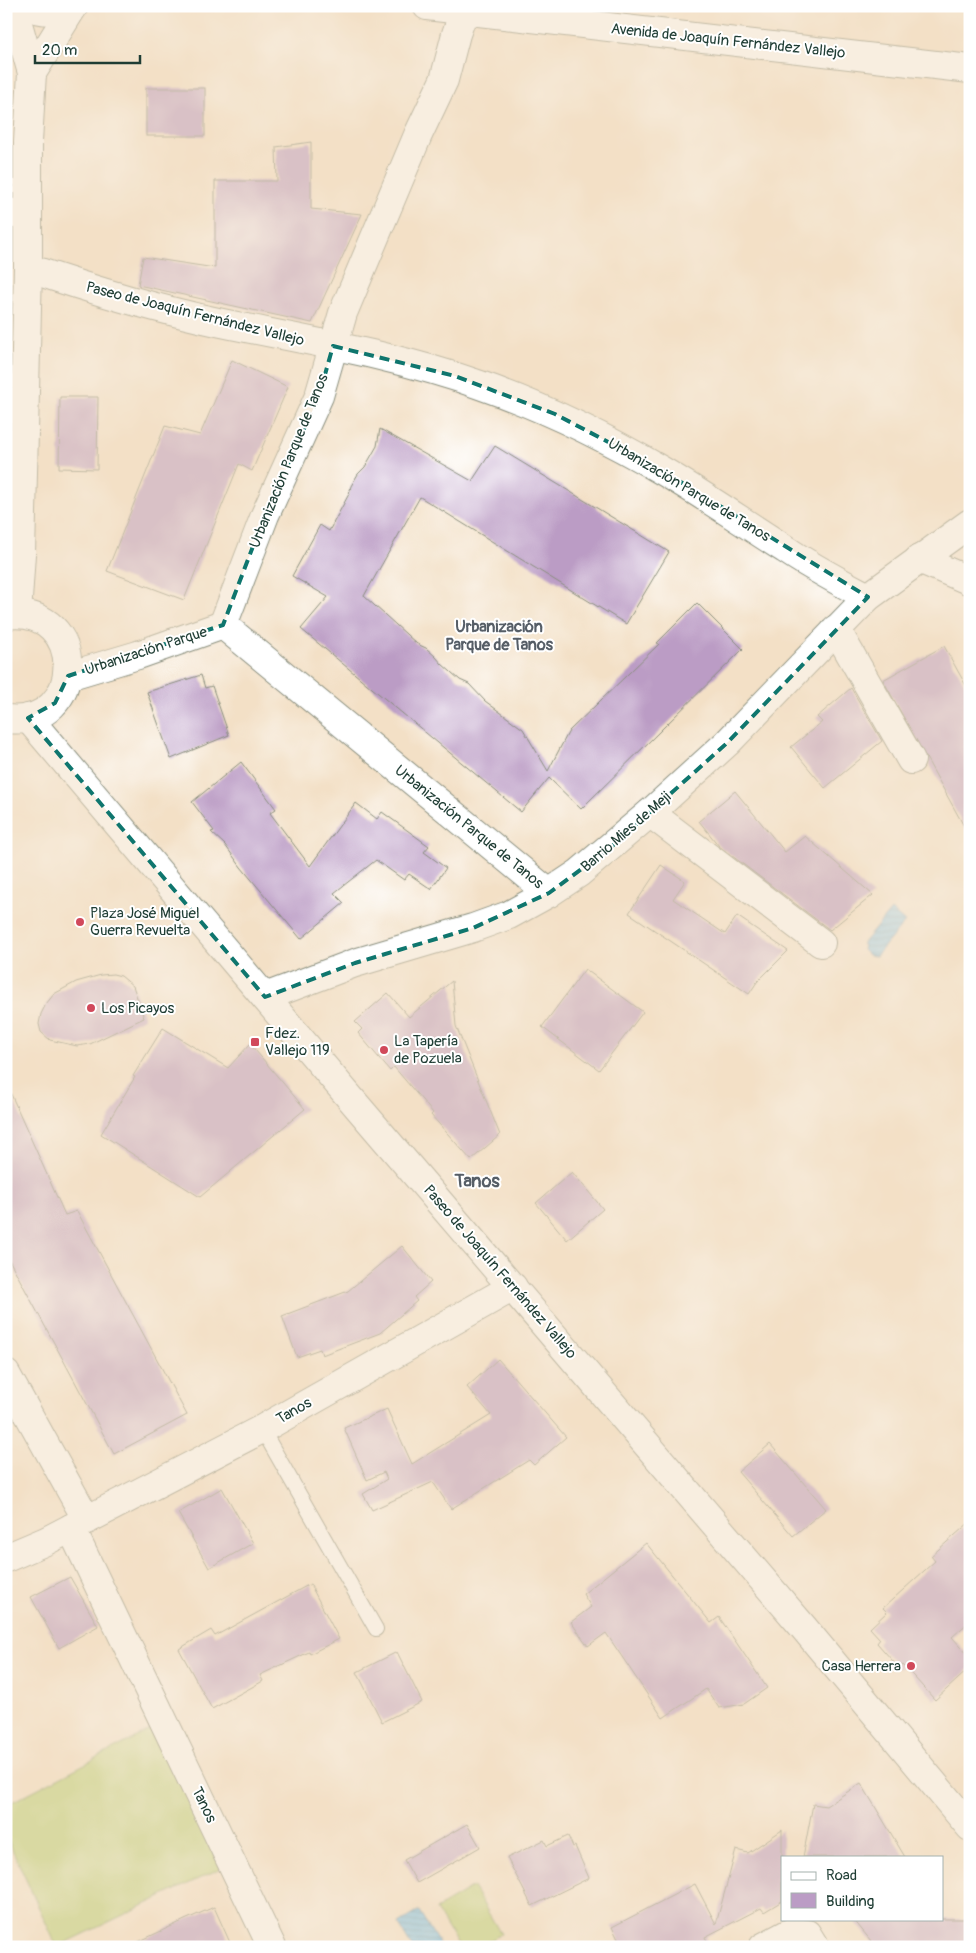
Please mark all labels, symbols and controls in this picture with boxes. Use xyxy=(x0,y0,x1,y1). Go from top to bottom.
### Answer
street label: Avenida de Joaquín Fernández Vallejo xyxy=(610,19,846,63)
scale bar xyxy=(35,32,140,64)
text: 20 m xyxy=(42,41,77,60)
street label: Paseo de Joaquín Fernández Vallejo xyxy=(84,278,306,350)
street label: Urbanización Parque de Tanos xyxy=(245,371,333,551)
street label: Urbanización Parque de Tanos xyxy=(604,434,774,546)
district label: Urbanización Parque de Tanos xyxy=(445,617,554,655)
street label: Urbanización Parque xyxy=(83,622,210,680)
street label: Urbanización Parque de Tanos xyxy=(391,761,548,893)
street label: Barrio Mies de Meji xyxy=(577,787,675,876)
place label: Plaza José Miguel Guerra Revuelta xyxy=(90,904,200,940)
marker: Plaza José Miguel Guerra Revuelta xyxy=(74,916,86,928)
place label: Los Picayos xyxy=(101,999,174,1018)
marker: Los Picayos xyxy=(85,1002,97,1014)
place label: Fdez. Vallejo 119 xyxy=(265,1024,330,1060)
place label: La Tapería de Pozuela xyxy=(394,1032,462,1068)
marker: Fdez. Vallejo 119 xyxy=(249,1036,261,1048)
marker: La Tapería de Pozuela xyxy=(378,1044,390,1056)
district label: Tanos xyxy=(454,1170,500,1193)
street label: Paseo de Joaquín Fernández Vallejo xyxy=(419,1181,581,1363)
street label: Tanos xyxy=(273,1393,315,1429)
place label: Casa Herrera xyxy=(821,1657,901,1676)
marker: Casa Herrera xyxy=(905,1660,917,1672)
street label: Tanos xyxy=(187,1784,221,1826)
legend xyxy=(781,1856,944,1920)
text: Road xyxy=(826,1866,857,1885)
text: Building xyxy=(826,1892,874,1911)

